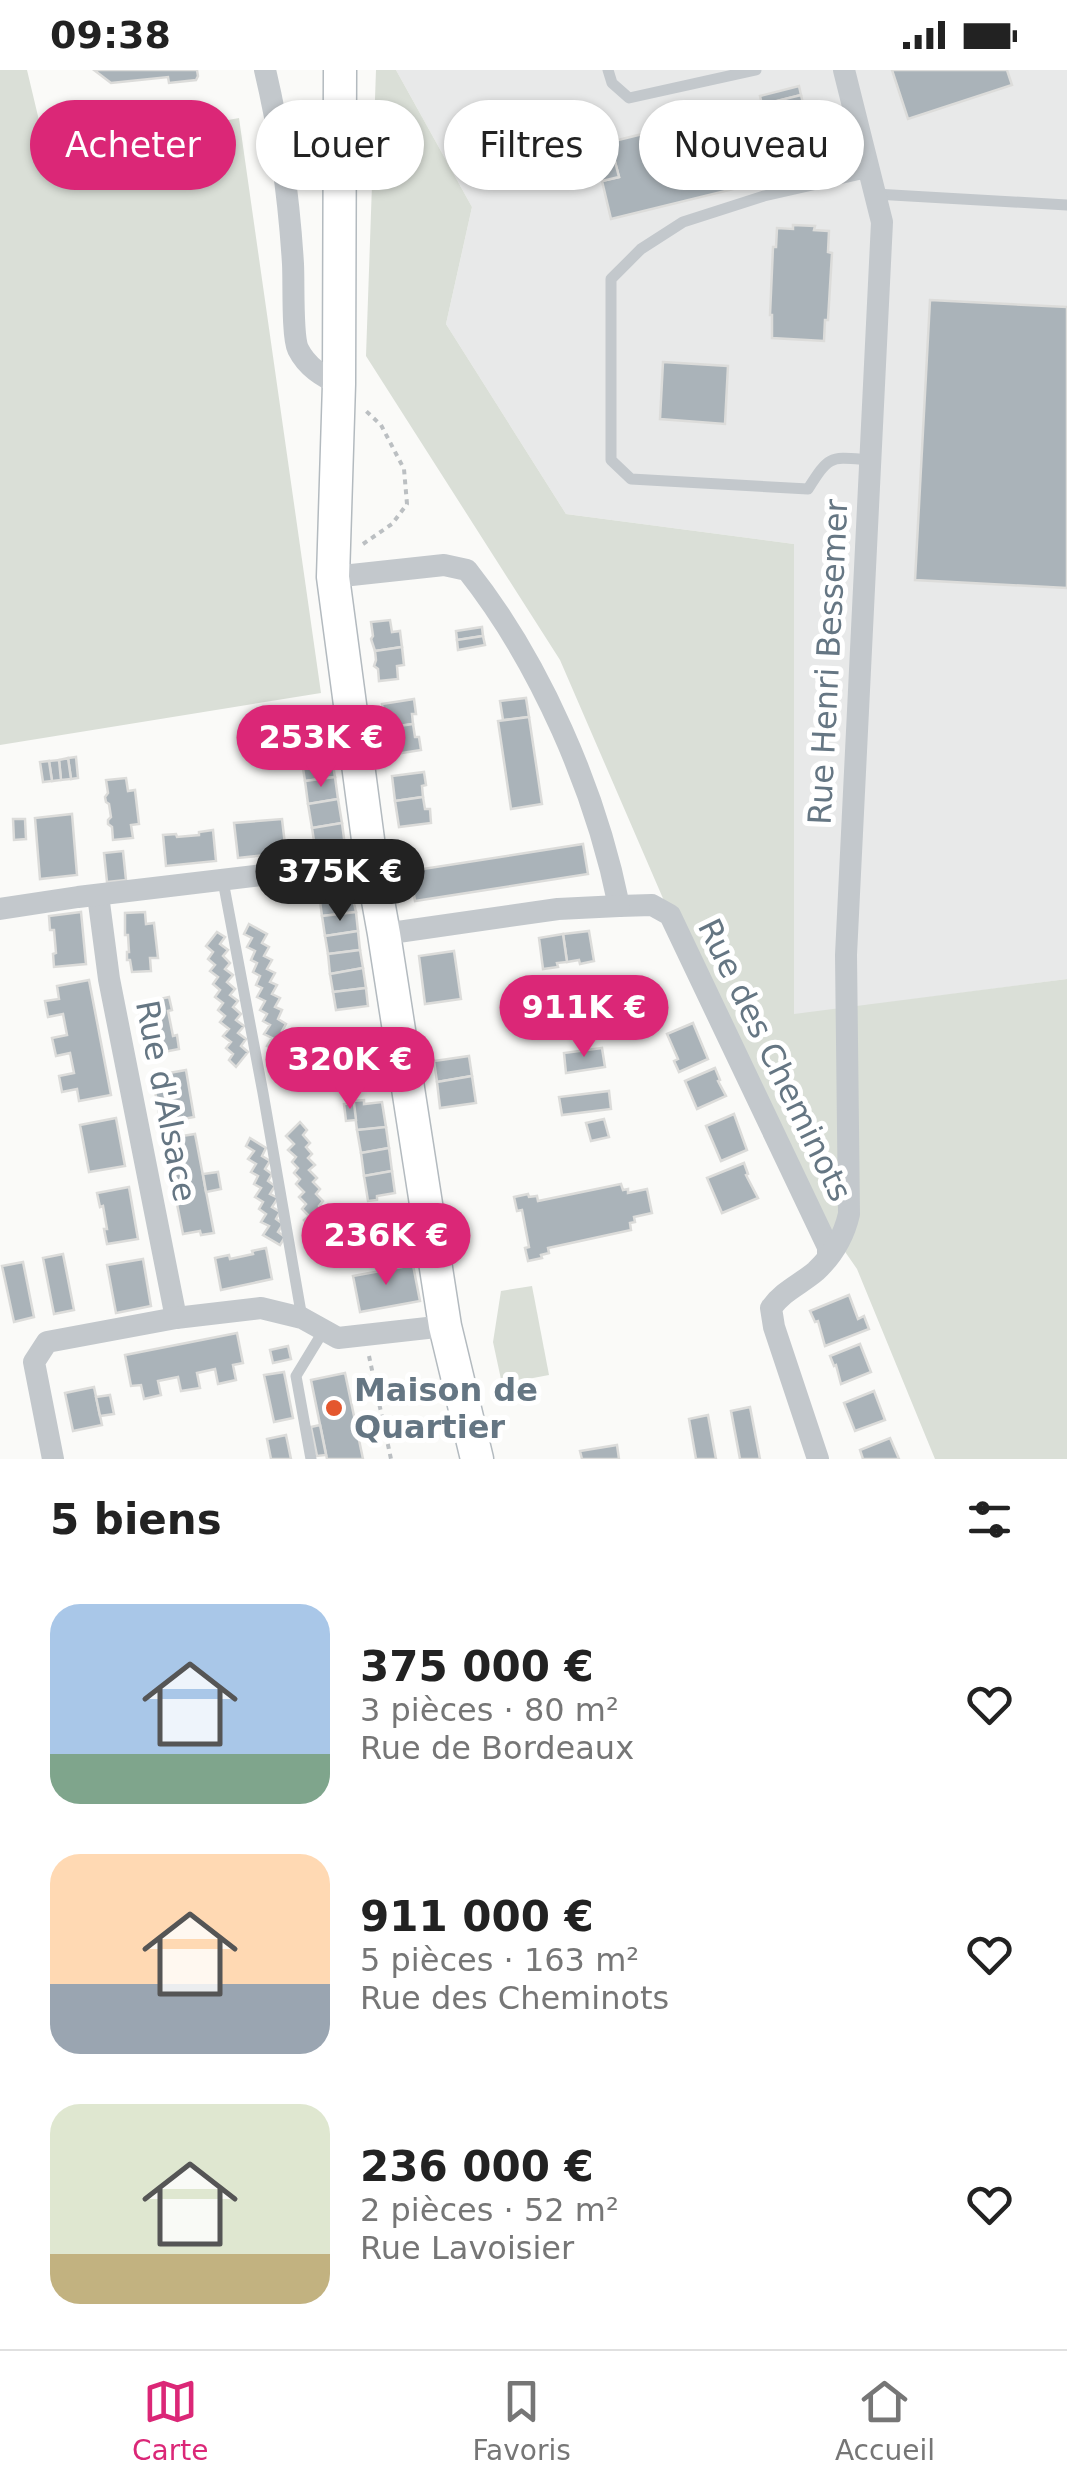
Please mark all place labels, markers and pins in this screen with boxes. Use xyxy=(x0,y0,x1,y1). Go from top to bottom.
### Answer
pin: 253K € xyxy=(240,705,402,790)
pin: 375K € xyxy=(259,839,421,924)
pin: 911K € xyxy=(503,975,665,1060)
pin: 320K € xyxy=(269,1027,431,1112)
pin: 236K € xyxy=(305,1203,467,1288)
place label: Maison de Quartier xyxy=(354,1371,538,1446)
marker: Maison de Quartier xyxy=(323,1397,345,1419)

